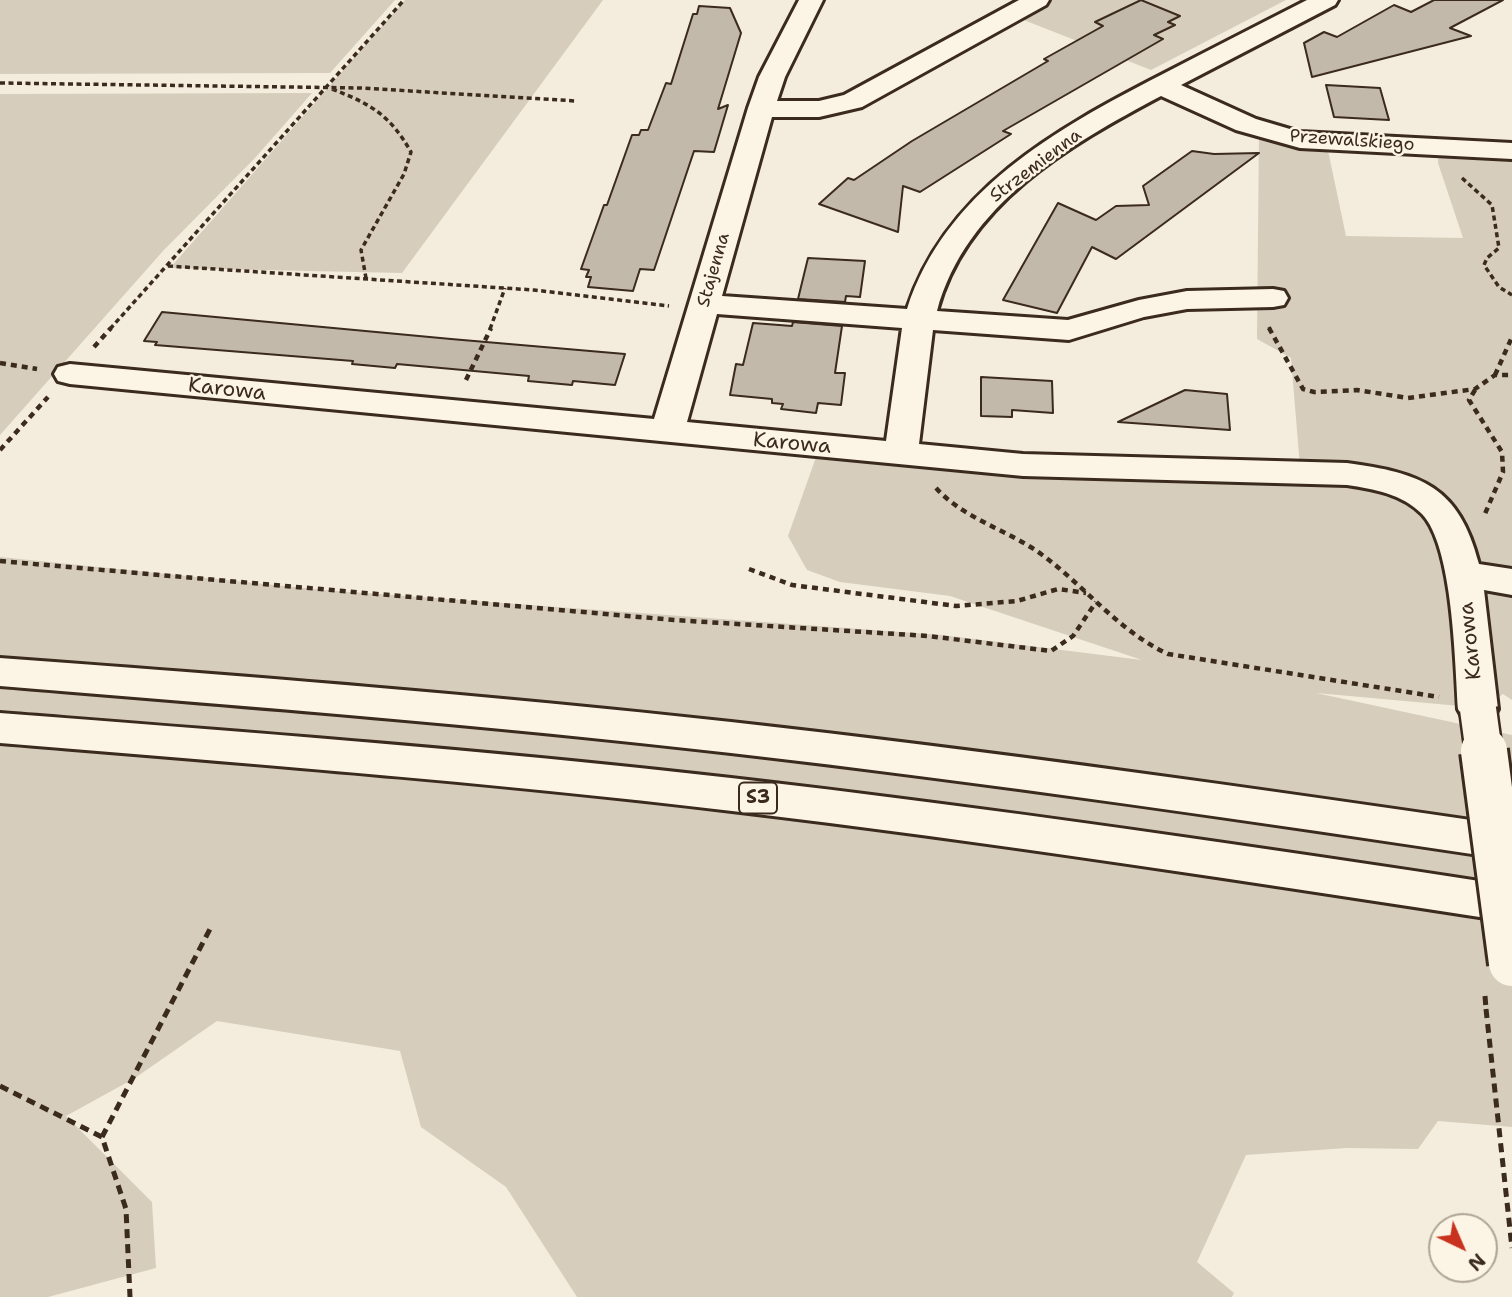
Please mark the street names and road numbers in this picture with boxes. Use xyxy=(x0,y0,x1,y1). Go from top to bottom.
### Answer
street label: Strzemienna xyxy=(986,125,1086,207)
street label: Przewalskiego xyxy=(1289,126,1415,156)
street label: Stajenna xyxy=(693,230,735,310)
street label: Karowa xyxy=(187,373,267,407)
street label: Karowa xyxy=(752,428,832,460)
street label: Karowa xyxy=(1454,601,1488,681)
road number: S3 xyxy=(739,782,777,814)

